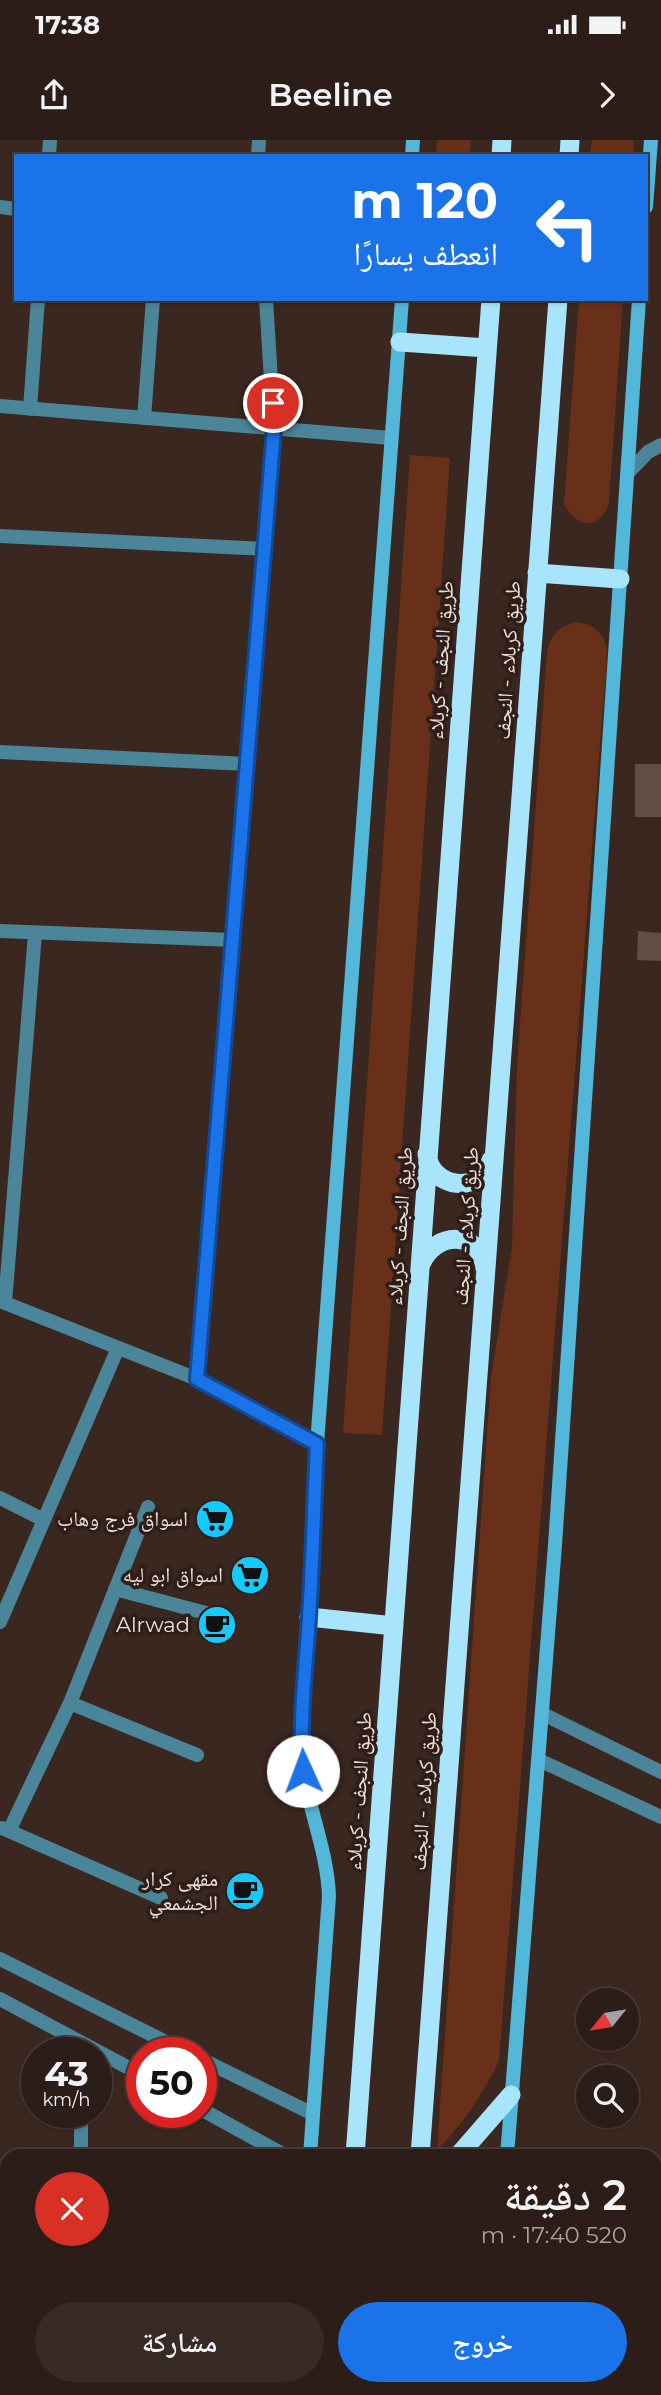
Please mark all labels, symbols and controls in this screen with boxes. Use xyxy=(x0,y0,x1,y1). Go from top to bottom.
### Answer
text: 17:38 xyxy=(35,9,100,41)
text: Beeline xyxy=(268,75,393,114)
icon: share xyxy=(35,76,73,114)
icon: forward xyxy=(588,76,626,114)
text: 120 m xyxy=(351,171,498,230)
icon: left xyxy=(522,182,613,273)
text: انعطف يسارًا xyxy=(353,234,498,273)
pin xyxy=(243,373,303,433)
icon: arrive xyxy=(254,384,292,422)
street label: طريق النجف - كربلاء xyxy=(422,580,460,740)
street label: طريق كربلاء - النجف xyxy=(489,580,527,740)
street label: طريق النجف - كربلاء xyxy=(381,1146,419,1306)
street label: طريق كربلاء - النجف xyxy=(447,1146,485,1306)
supermarket icon: اسواق فرج وهاب xyxy=(194,1498,236,1540)
place label: اسواق فرج وهاب xyxy=(57,1506,188,1532)
supermarket icon: اسواق ابو ليه xyxy=(229,1554,271,1596)
place label: اسواق ابو ليه xyxy=(123,1562,223,1588)
cafe icon: Alrwad xyxy=(196,1604,238,1646)
place label: Alrwad xyxy=(116,1612,190,1637)
street label: طريق النجف - كربلاء xyxy=(340,1711,378,1871)
street label: طريق كربلاء - النجف xyxy=(405,1711,443,1871)
position arrow xyxy=(266,1734,340,1808)
place label: مقهى كرار الجشمعي xyxy=(141,1866,218,1919)
cafe icon: مقهى كرار الجشمعي xyxy=(224,1870,266,1912)
north arrow xyxy=(576,1988,639,2051)
map controls xyxy=(576,1988,639,2128)
speed limit sign: 50 xyxy=(126,2037,217,2128)
text: 43 xyxy=(44,2052,89,2095)
button: search xyxy=(576,2065,639,2128)
text: km/h xyxy=(42,2089,91,2111)
text: 2 دقيقة xyxy=(504,2169,627,2221)
button: close xyxy=(35,2172,109,2246)
text: 520 m · 17:40 xyxy=(481,2221,627,2249)
button: مشاركة xyxy=(35,2302,324,2382)
button: خروج xyxy=(338,2302,627,2382)

